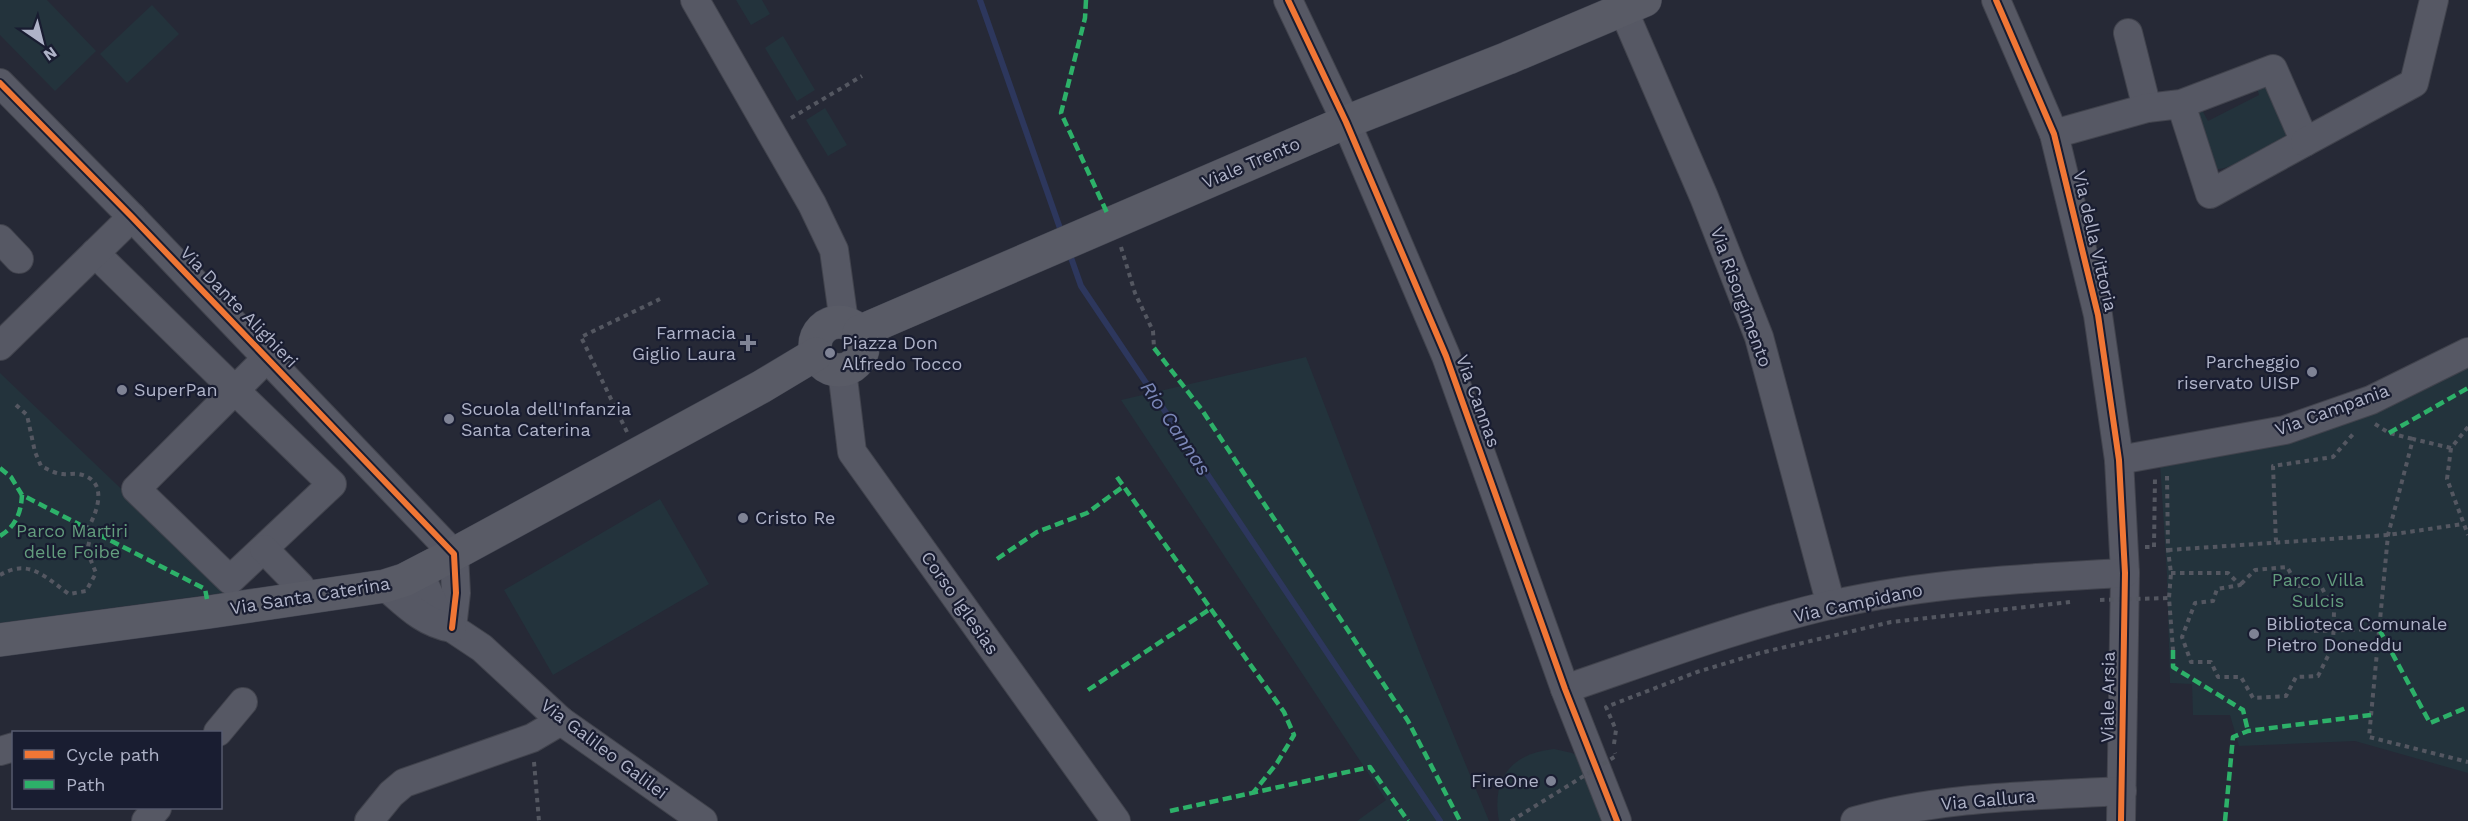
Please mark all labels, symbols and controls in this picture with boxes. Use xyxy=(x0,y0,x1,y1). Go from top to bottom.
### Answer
north arrow xyxy=(12,12,72,72)
text: N xyxy=(40,43,61,65)
street label: Viale Trento xyxy=(1199,132,1303,193)
street label: Via della Vittoria xyxy=(2069,168,2122,313)
street label: Via Risorgimento xyxy=(1706,224,1777,370)
street label: Via Dante Alighieri xyxy=(176,242,303,372)
place label: Farmacia Giglio Laura xyxy=(632,322,736,364)
place label: Piazza Don Alfredo Tocco xyxy=(842,332,962,374)
marker: Farmacia Giglio Laura xyxy=(741,336,755,350)
marker: Piazza Don Alfredo Tocco xyxy=(823,346,837,360)
place label: Parcheggio riservato UISP xyxy=(2177,351,2300,393)
street label: Via Cannas xyxy=(1452,352,1505,450)
marker: Parcheggio riservato UISP xyxy=(2305,365,2319,379)
water label: Rio Cannas xyxy=(1136,376,1216,480)
place label: SuperPan xyxy=(134,379,218,400)
street label: Via Campania xyxy=(2272,379,2392,440)
marker: SuperPan xyxy=(115,383,129,397)
place label: Scuola dell'Infanzia Santa Caterina xyxy=(461,398,631,440)
marker: Scuola dell'Infanzia Santa Caterina xyxy=(442,412,456,426)
place label: Cristo Re xyxy=(755,507,836,528)
marker: Cristo Re xyxy=(736,511,750,525)
park label: Parco Martiri delle Foibe xyxy=(16,520,128,562)
street label: Corso Iglesias xyxy=(917,547,1004,658)
park label: Parco Villa Sulcis xyxy=(2272,569,2364,611)
street label: Via Santa Caterina xyxy=(228,572,392,619)
street label: Via Campidano xyxy=(1791,579,1924,626)
place label: Biblioteca Comunale Pietro Doneddu xyxy=(2266,613,2447,655)
marker: Biblioteca Comunale Pietro Doneddu xyxy=(2247,627,2261,641)
street label: Viale Arsia xyxy=(2096,651,2119,743)
street label: Via Galileo Galilei xyxy=(537,694,672,803)
legend xyxy=(12,731,222,809)
text: Cycle path xyxy=(66,744,160,765)
place label: FireOne xyxy=(1471,770,1539,791)
text: Path xyxy=(66,774,106,795)
marker: FireOne xyxy=(1544,774,1558,788)
street label: Via Gallura xyxy=(1940,785,2036,814)

